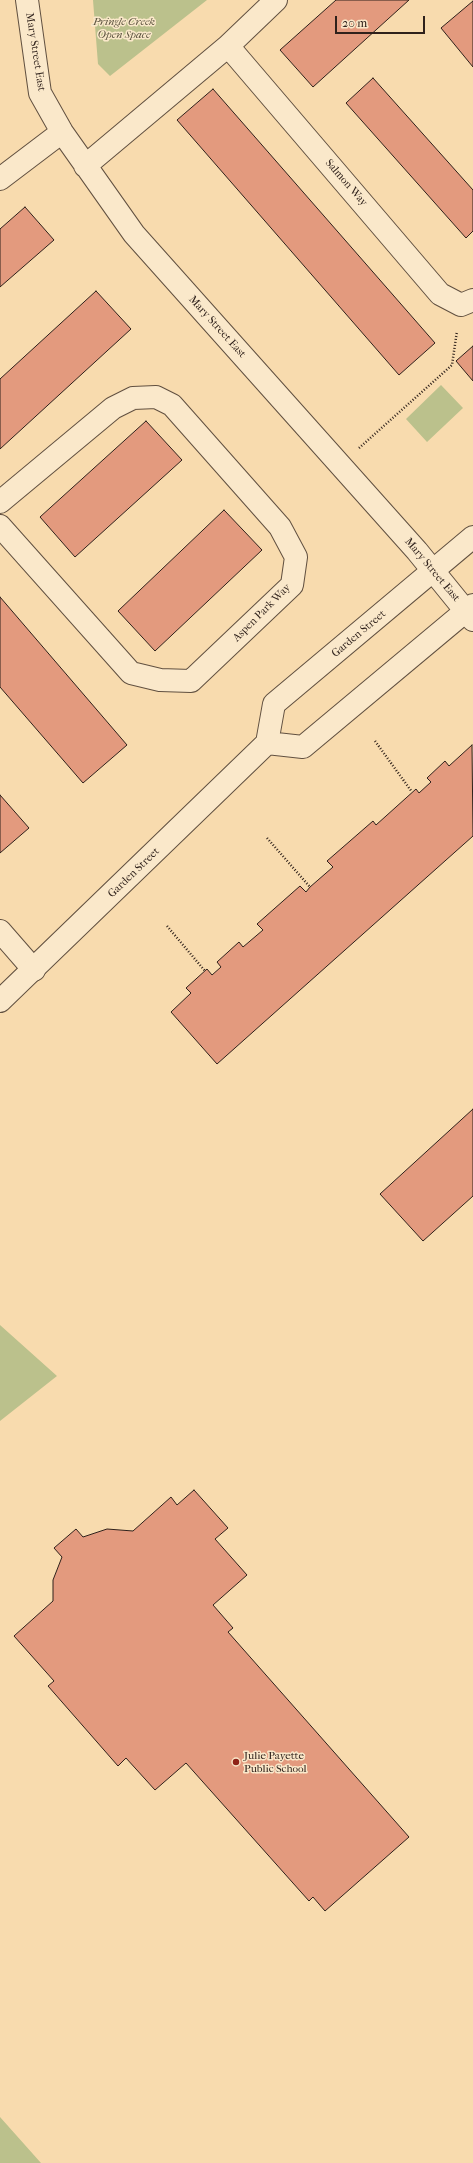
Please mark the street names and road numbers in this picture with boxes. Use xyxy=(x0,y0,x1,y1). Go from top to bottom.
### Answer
street label: Mary Street East xyxy=(22,12,48,92)
street label: Salmon Way xyxy=(322,157,370,209)
street label: Mary Street East xyxy=(186,293,248,361)
street label: Mary Street East xyxy=(401,535,463,605)
street label: Aspen Park Way xyxy=(230,581,294,645)
street label: Garden Street xyxy=(329,608,389,660)
street label: Garden Street xyxy=(105,845,163,901)

